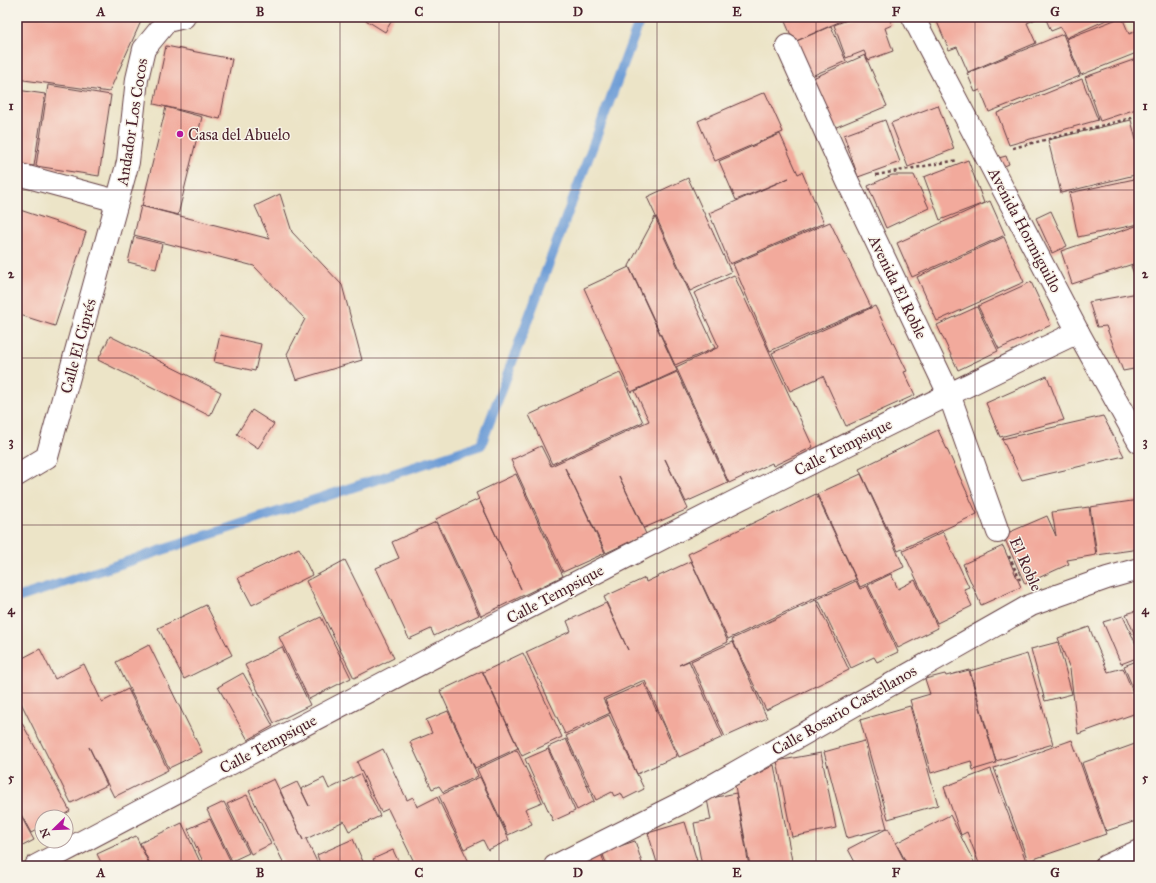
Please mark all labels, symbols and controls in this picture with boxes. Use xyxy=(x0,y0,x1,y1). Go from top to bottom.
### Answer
text: A xyxy=(96,4,106,20)
text: B xyxy=(256,4,265,20)
text: C xyxy=(415,4,424,20)
text: D xyxy=(573,4,583,20)
text: E xyxy=(732,4,742,20)
text: F xyxy=(892,4,901,20)
text: G xyxy=(1050,4,1060,20)
street label: Andador Los Cocos xyxy=(112,57,151,188)
text: 1 xyxy=(8,98,14,114)
text: 1 xyxy=(1142,98,1148,114)
place label: Casa del Abuelo xyxy=(188,125,290,144)
marker: Casa del Abuelo xyxy=(175,129,185,139)
street label: Avenida Hormiguillo xyxy=(983,164,1066,296)
street label: Avenida El Roble xyxy=(864,231,931,342)
text: 2 xyxy=(8,266,15,282)
text: 2 xyxy=(1142,266,1149,282)
street label: Calle El Ciprés xyxy=(56,296,100,395)
street label: Calle Tempsique xyxy=(791,414,896,481)
text: 3 xyxy=(8,434,14,450)
text: 3 xyxy=(1142,434,1148,450)
street label: El Roble xyxy=(1006,534,1046,594)
street label: Calle Tempsique xyxy=(503,560,608,628)
text: 4 xyxy=(7,602,15,618)
text: 4 xyxy=(1141,602,1149,618)
street label: Calle Rosario Castellanos xyxy=(768,661,920,759)
street label: Calle Tempsique xyxy=(216,710,321,778)
text: 5 xyxy=(8,770,15,786)
text: 5 xyxy=(1142,770,1149,786)
north arrow xyxy=(34,809,74,849)
text: N xyxy=(37,825,53,840)
text: A xyxy=(96,865,106,881)
text: B xyxy=(256,865,265,881)
text: C xyxy=(415,865,424,881)
text: D xyxy=(573,865,583,881)
text: E xyxy=(732,865,742,881)
text: F xyxy=(892,865,901,881)
text: G xyxy=(1050,865,1060,881)

